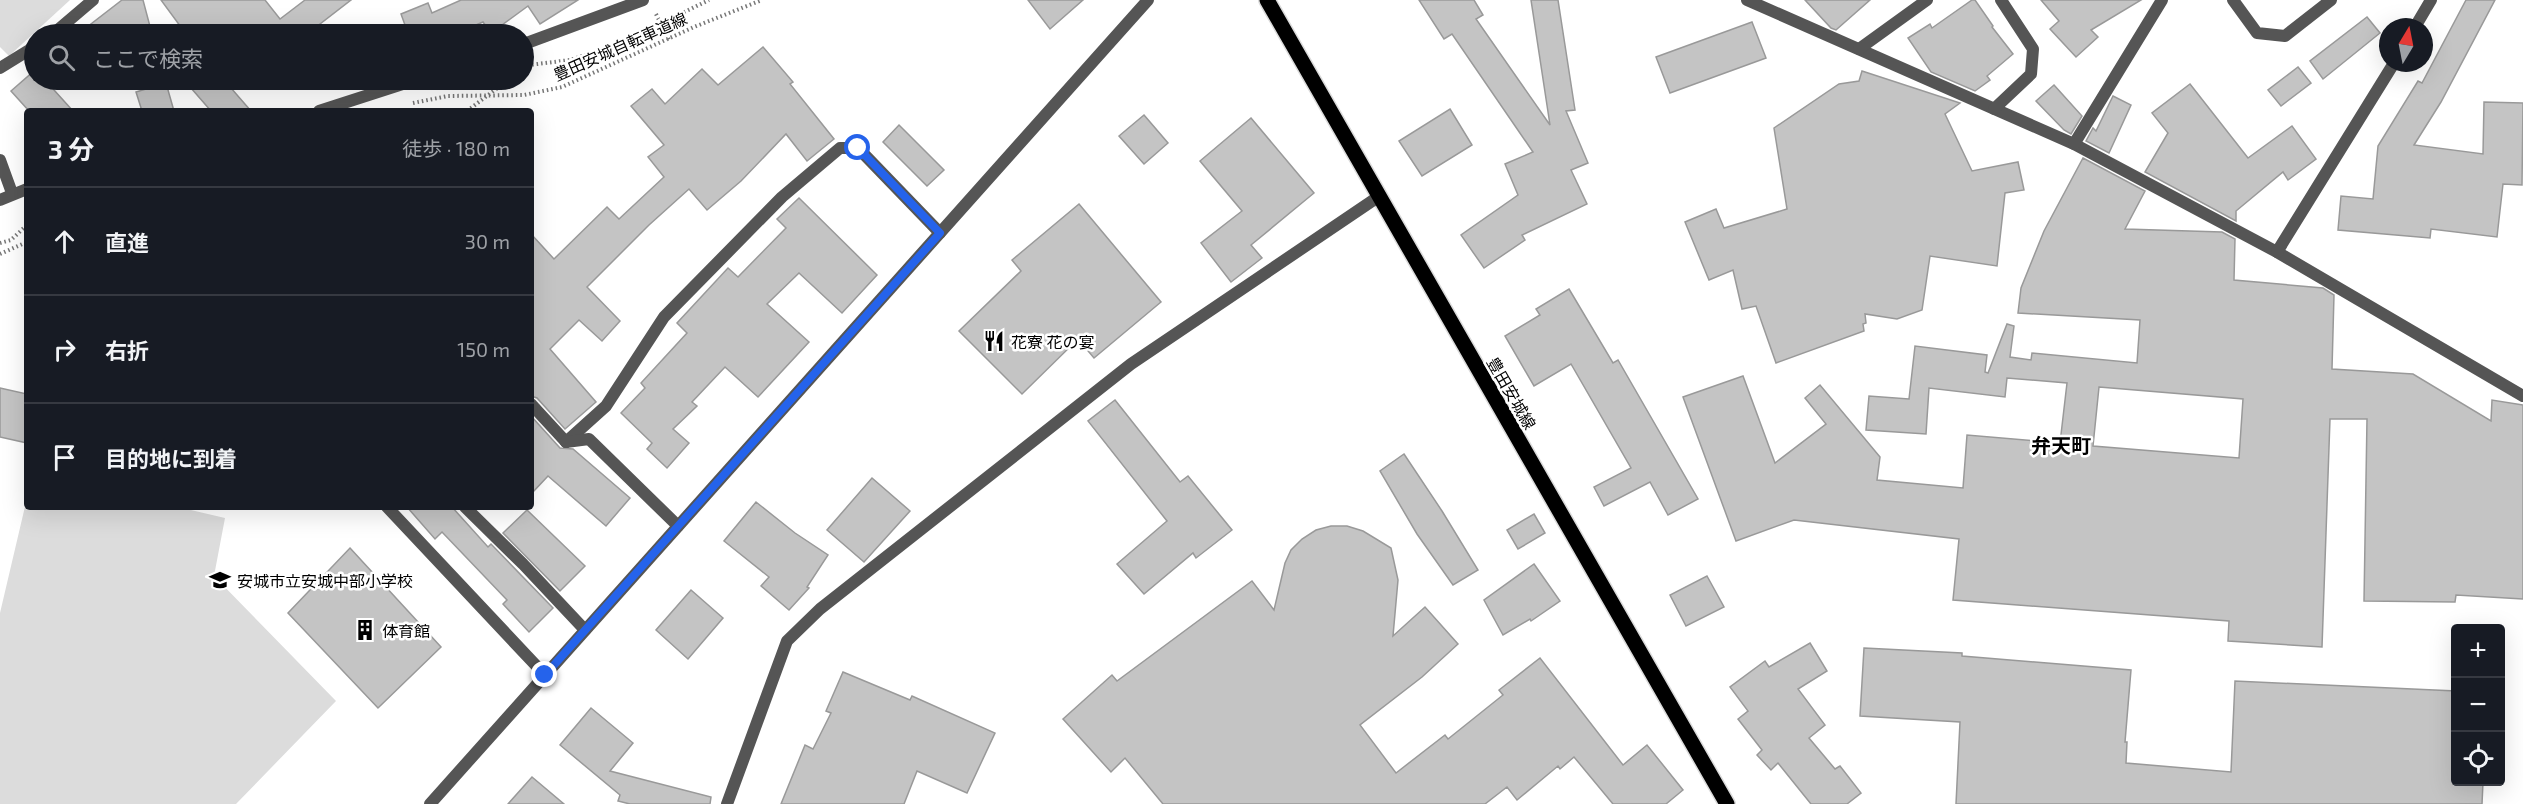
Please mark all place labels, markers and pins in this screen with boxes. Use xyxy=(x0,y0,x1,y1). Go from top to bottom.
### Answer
restaurant icon: 花寮 花の宴 xyxy=(982,329,1006,353)
place label: 花寮 花の宴 xyxy=(1011,332,1095,351)
school or university icon: 安城市立安城中部小学校 xyxy=(208,568,232,592)
place label: 安城市立安城中部小学校 xyxy=(237,571,413,590)
building icon: 体育館 xyxy=(353,618,377,642)
place label: 体育館 xyxy=(382,621,430,640)

